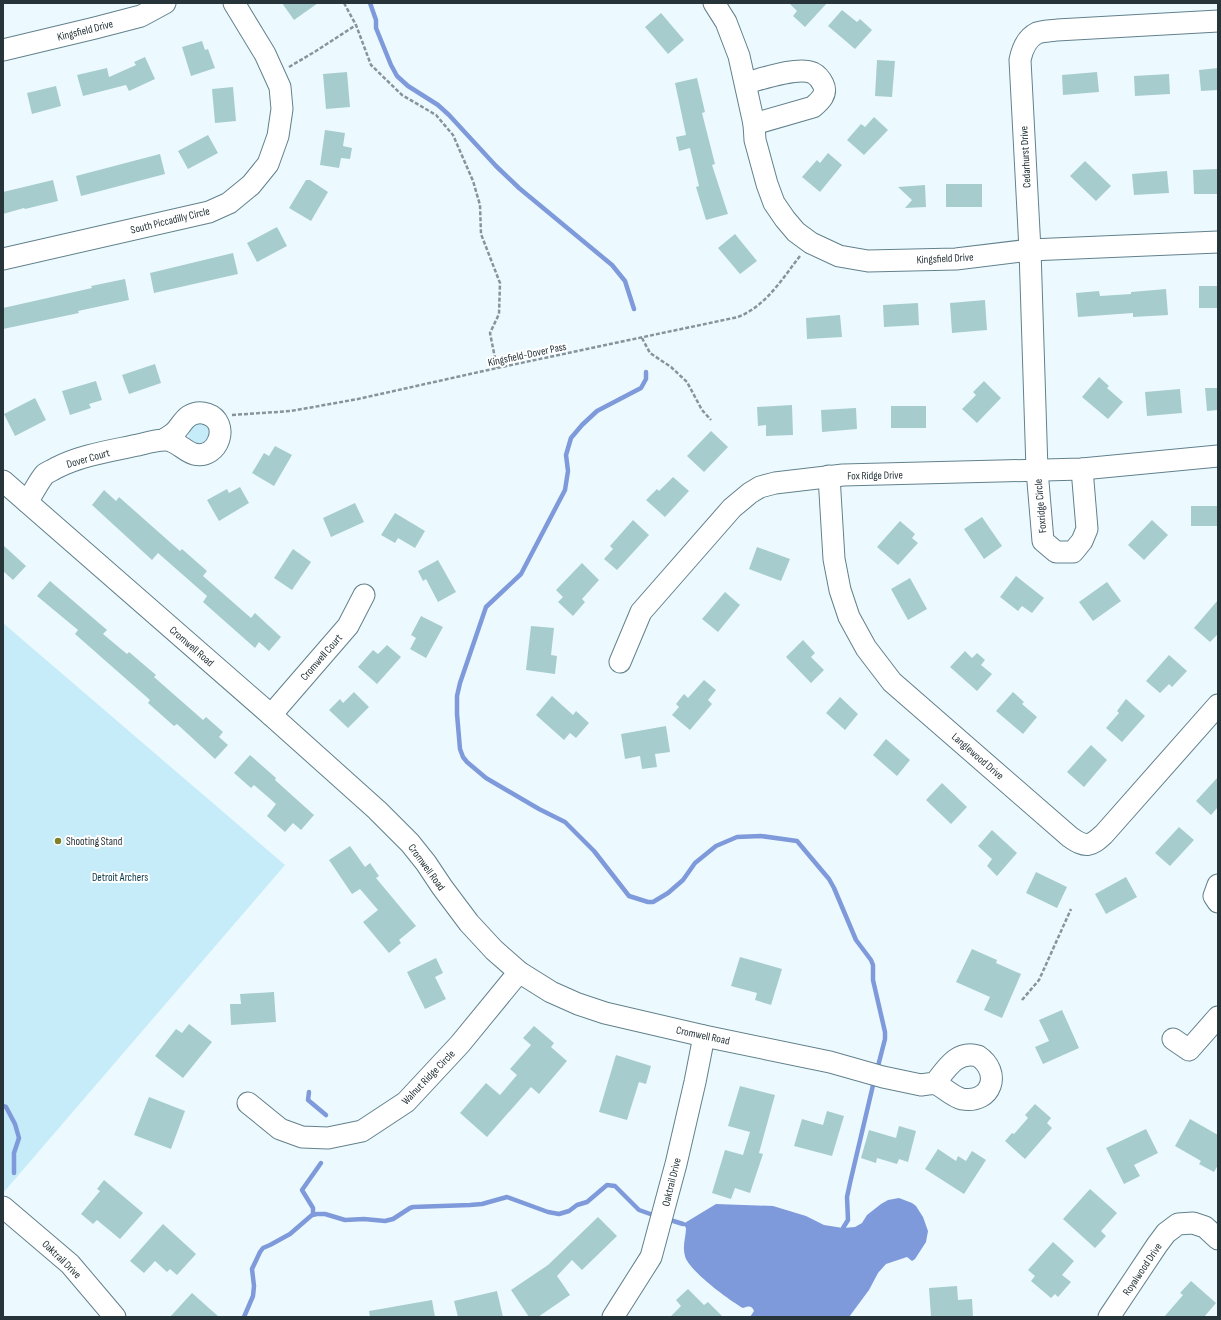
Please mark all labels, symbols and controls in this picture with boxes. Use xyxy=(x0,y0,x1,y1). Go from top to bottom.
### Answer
street label: Kingsfield Drive xyxy=(56,17,114,44)
street label: Cedarhurst Drive xyxy=(1017,126,1034,188)
street label: South Piccadilly Circle xyxy=(129,204,211,237)
street label: Kingsfield Drive xyxy=(916,251,974,266)
street label: Kingsfield-Dover Pass xyxy=(487,340,568,369)
street label: Dover Court xyxy=(65,446,112,471)
street label: Fox Ridge Drive xyxy=(847,469,903,482)
street label: Foxridge Circle xyxy=(1032,478,1049,533)
street label: Cromwell Road xyxy=(167,624,217,669)
street label: Cromwell Court xyxy=(298,631,346,683)
street label: Langlewood Drive xyxy=(949,730,1006,782)
place label: Shooting Stand xyxy=(66,835,123,848)
marker: Shooting Stand xyxy=(53,836,63,846)
street label: Cromwell Road xyxy=(405,841,448,894)
park label: Detroit Archers xyxy=(92,871,148,884)
street label: Cromwell Road xyxy=(675,1023,731,1048)
street label: Walnut Ridge Circle xyxy=(399,1047,458,1107)
street label: Oaktrail Drive xyxy=(659,1157,684,1208)
street label: Oaktrail Drive xyxy=(39,1238,84,1281)
street label: Royalwood Drive xyxy=(1120,1241,1165,1298)

